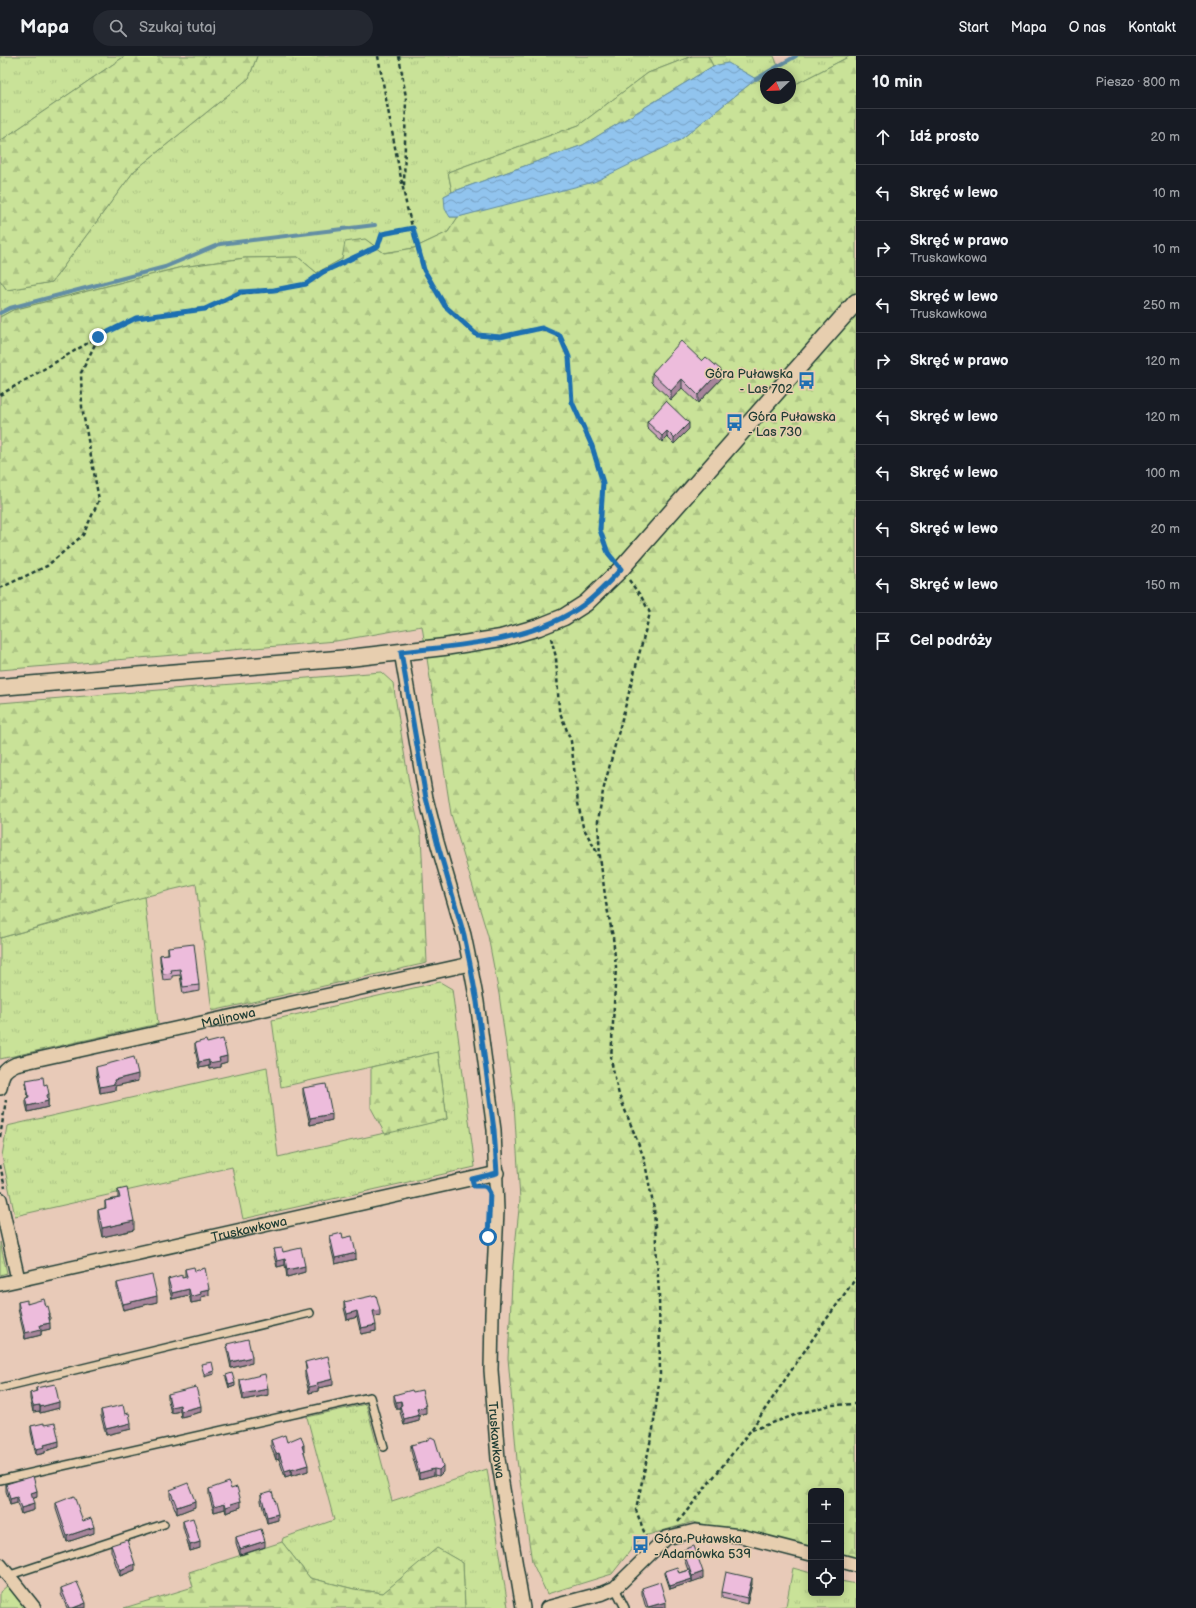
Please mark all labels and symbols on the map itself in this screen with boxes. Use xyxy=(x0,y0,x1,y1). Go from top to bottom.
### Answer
north arrow xyxy=(760,68,796,104)
route end xyxy=(89,328,107,346)
place label: Góra Puławska - Las 702 xyxy=(705,366,793,397)
bus stop icon: Góra Puławska - Las 702 xyxy=(796,370,816,390)
place label: Góra Puławska - Las 730 xyxy=(748,409,836,440)
bus stop icon: Góra Puławska - Las 730 xyxy=(725,413,745,433)
street label: Malinowa xyxy=(200,1005,257,1032)
street label: Truskawkowa xyxy=(210,1213,289,1246)
route start xyxy=(479,1228,497,1246)
street label: Truskawkowa xyxy=(484,1401,508,1480)
place label: Góra Puławska - Adamówka 539 xyxy=(654,1531,751,1562)
bus stop icon: Góra Puławska - Adamówka 539 xyxy=(631,1535,651,1555)

